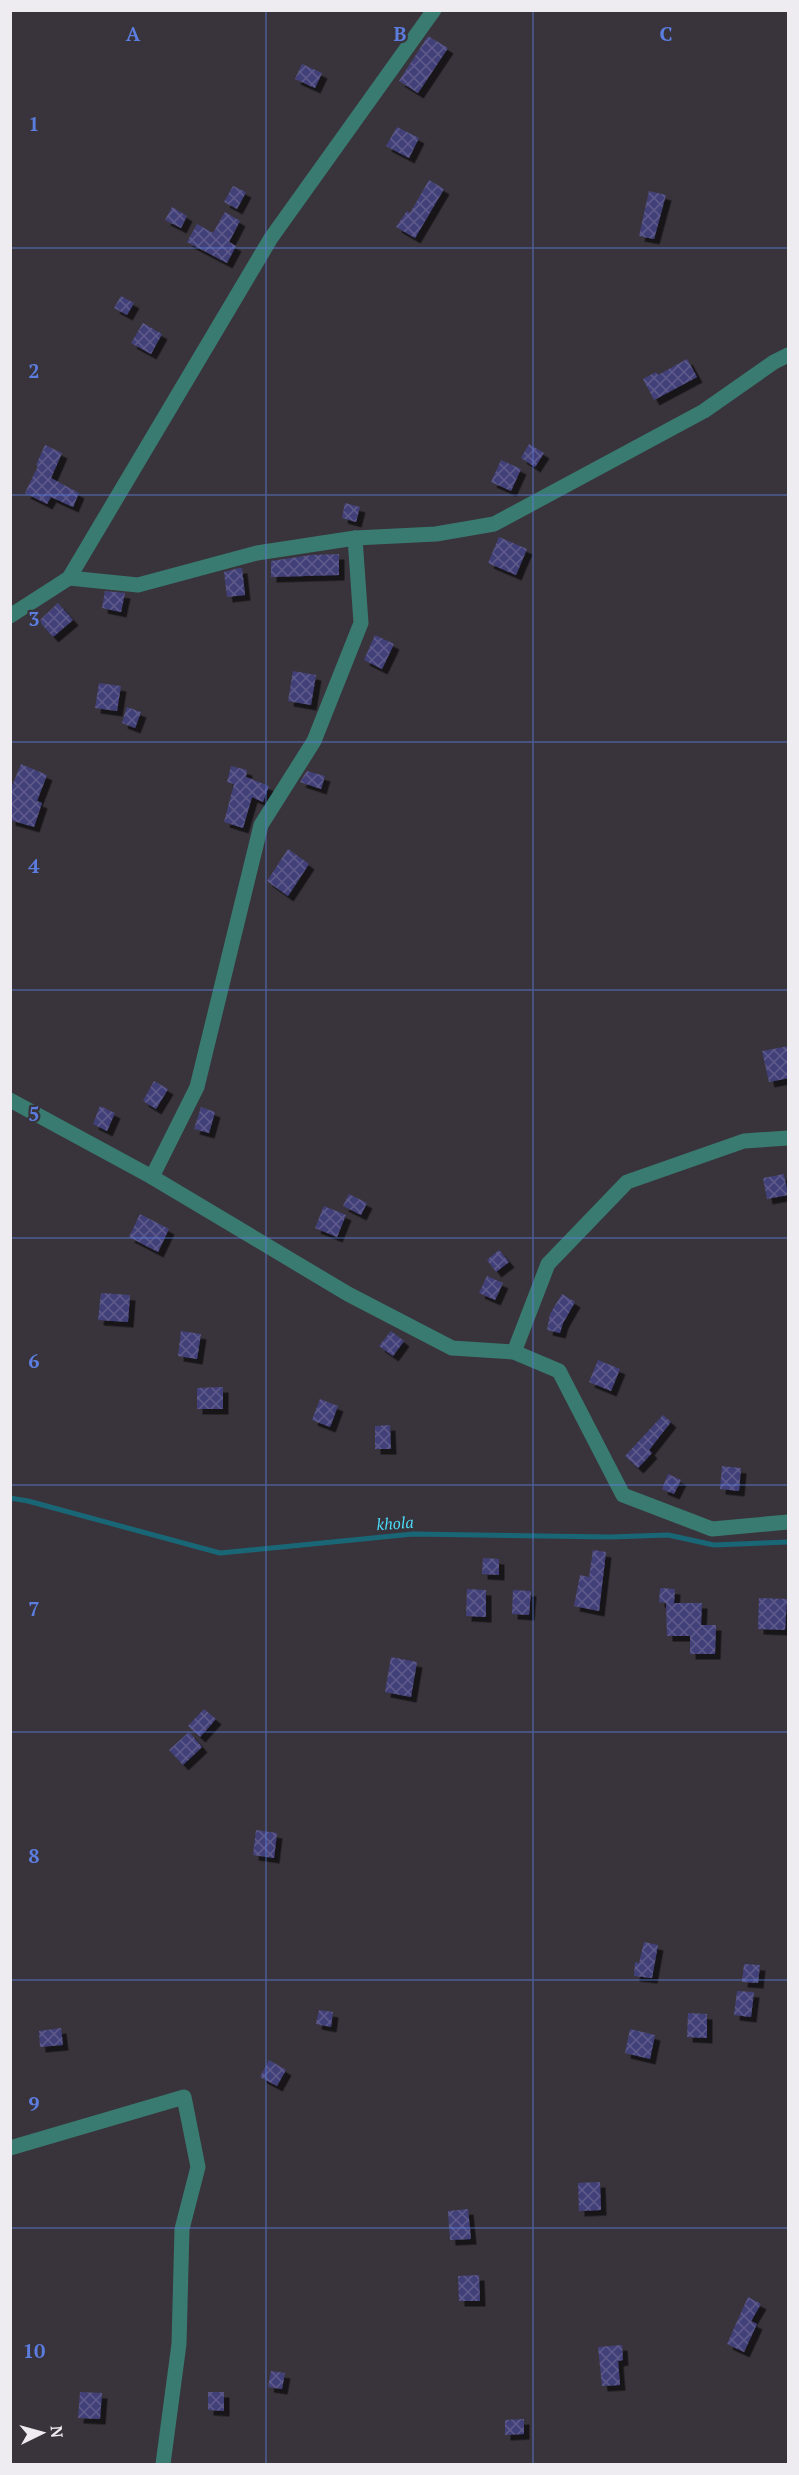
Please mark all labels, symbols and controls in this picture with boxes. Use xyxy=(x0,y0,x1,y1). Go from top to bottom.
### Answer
text: A xyxy=(126,20,141,47)
text: B xyxy=(394,20,407,47)
text: C xyxy=(659,20,673,47)
text: 1 xyxy=(28,110,40,137)
text: 2 xyxy=(28,357,40,384)
text: 3 xyxy=(28,605,40,632)
text: 4 xyxy=(28,852,40,879)
text: 5 xyxy=(28,1100,40,1127)
text: 6 xyxy=(28,1347,40,1374)
water label: khola xyxy=(376,1511,414,1535)
text: 7 xyxy=(28,1595,40,1622)
text: 8 xyxy=(28,1842,40,1869)
text: 9 xyxy=(28,2090,40,2117)
text: 10 xyxy=(23,2337,45,2364)
north arrow xyxy=(12,2403,72,2463)
text: N xyxy=(45,2425,68,2439)

